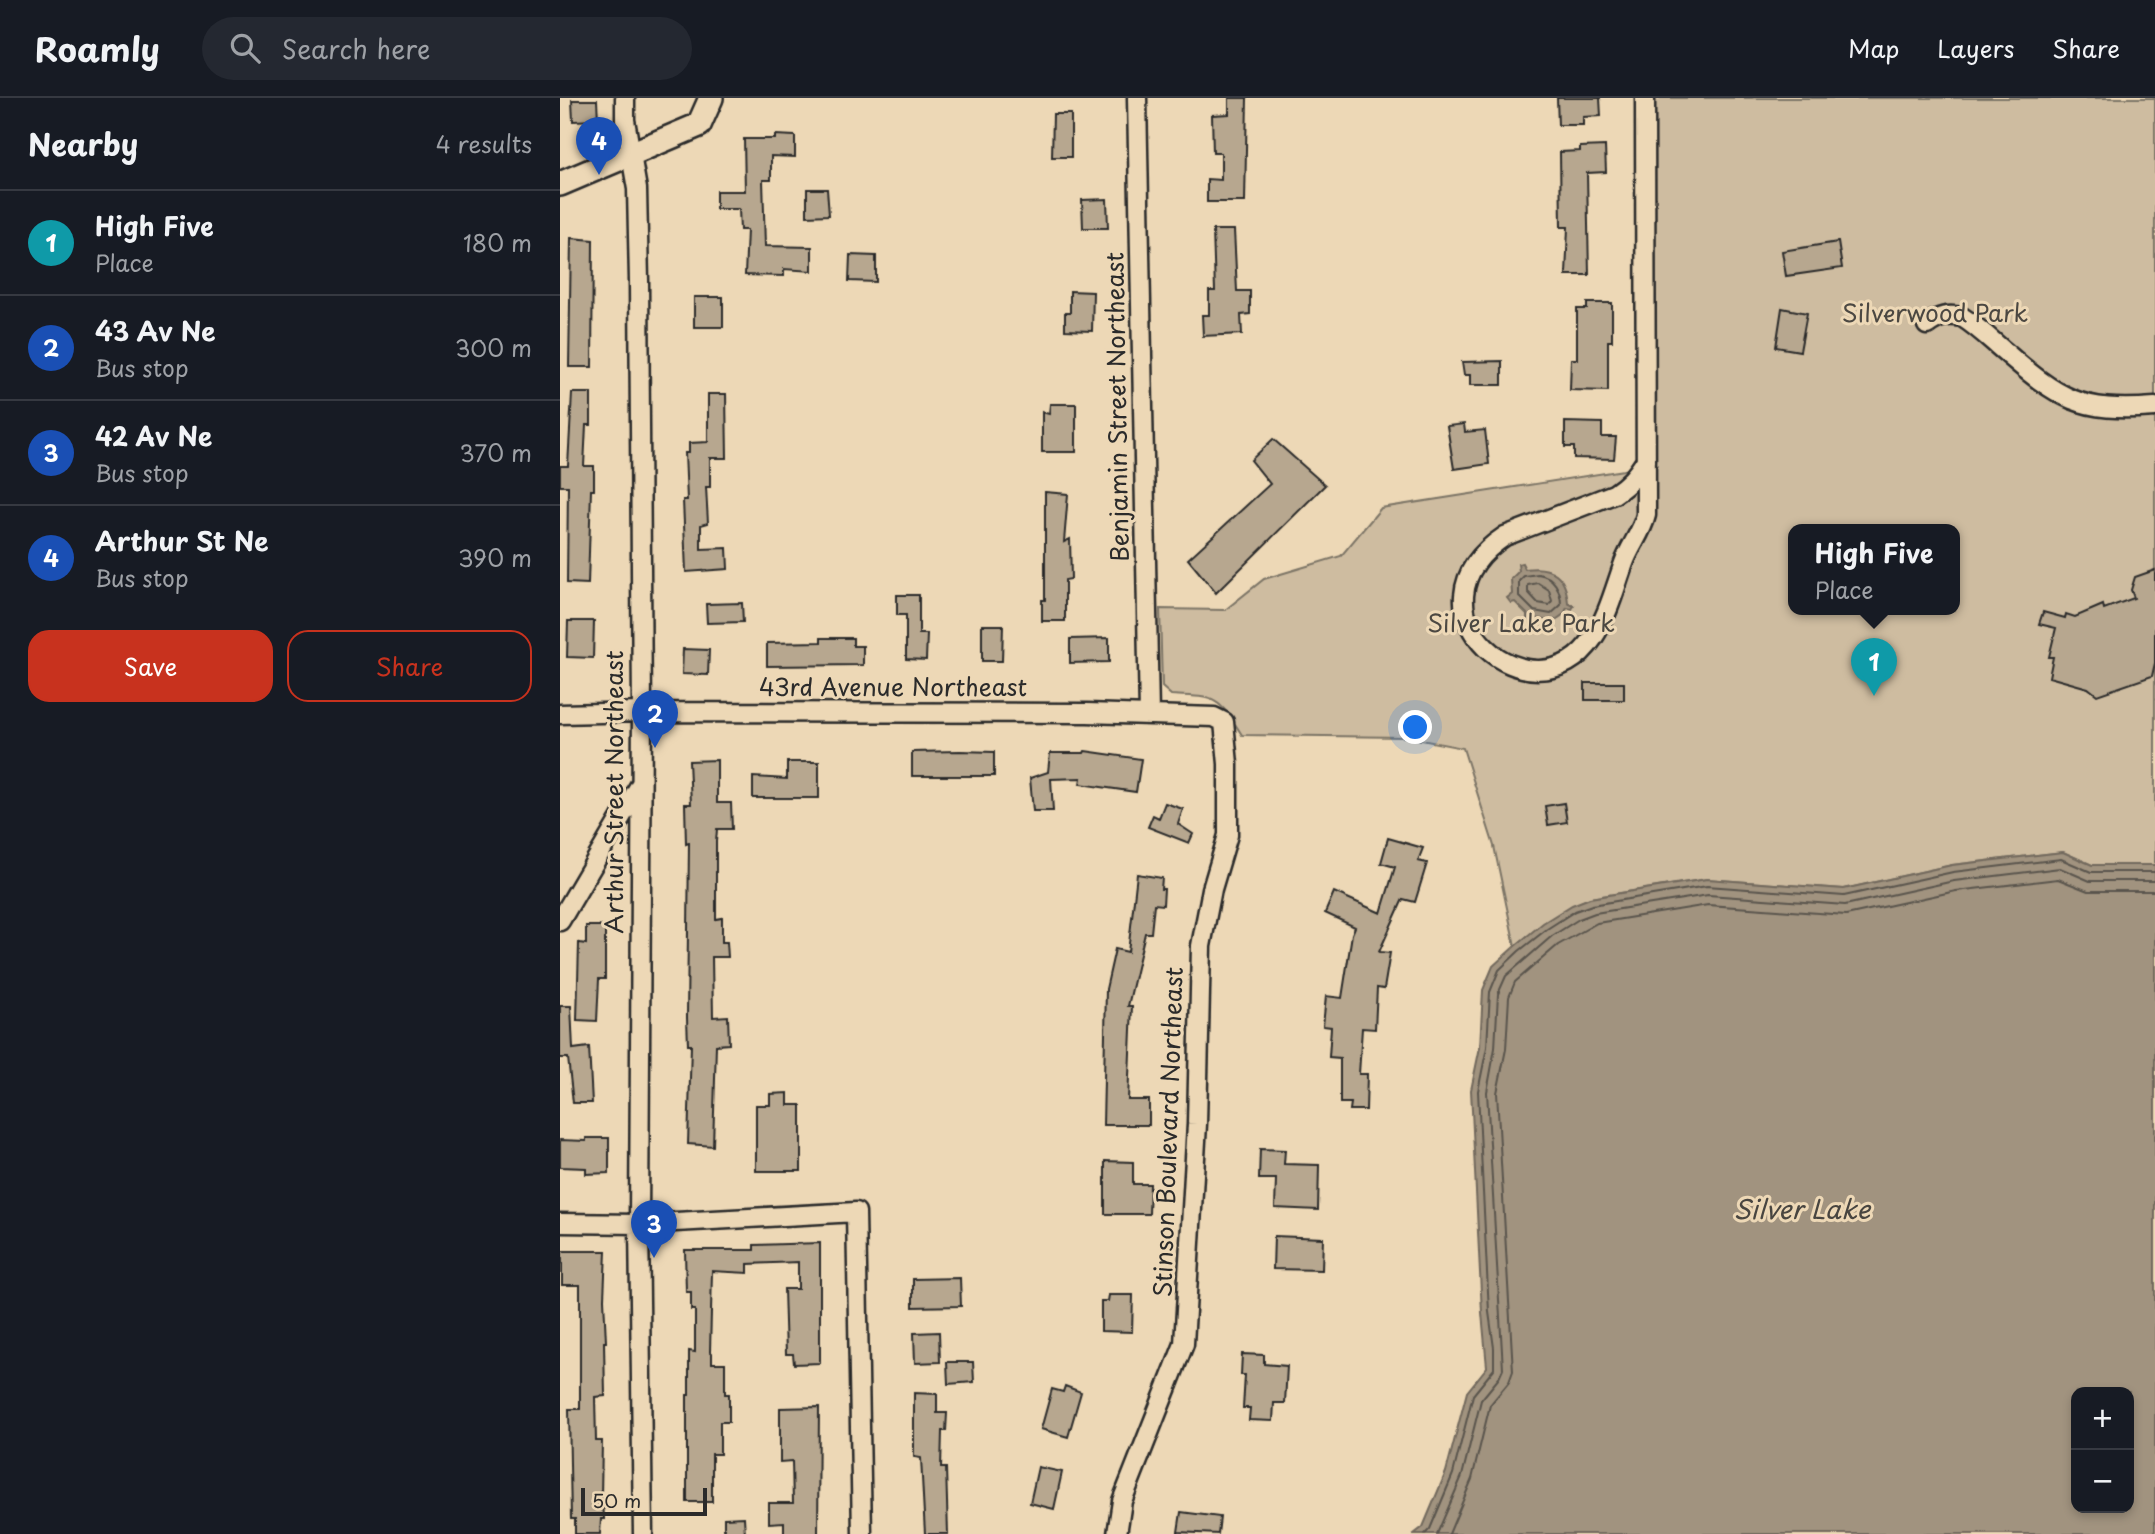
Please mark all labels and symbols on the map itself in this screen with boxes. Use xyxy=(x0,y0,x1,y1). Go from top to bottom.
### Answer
pin: 4 xyxy=(576,117,622,175)
street label: Benjamin Street Northeast xyxy=(1095,252,1137,562)
park label: Silverwood Park xyxy=(1842,294,2028,330)
park label: Silver Lake Park xyxy=(1427,604,1615,640)
pin: 1 xyxy=(1851,638,1897,696)
street label: Arthur Street Northeast xyxy=(595,650,631,934)
street label: 43rd Avenue Northeast xyxy=(759,668,1027,704)
pin: 2 xyxy=(632,690,678,748)
your location xyxy=(1398,710,1432,744)
street label: Stinson Boulevard Northeast xyxy=(1143,966,1191,1298)
water label: Silver Lake xyxy=(1734,1189,1872,1228)
pin: 3 xyxy=(631,1200,677,1258)
scale bar xyxy=(581,1485,707,1517)

